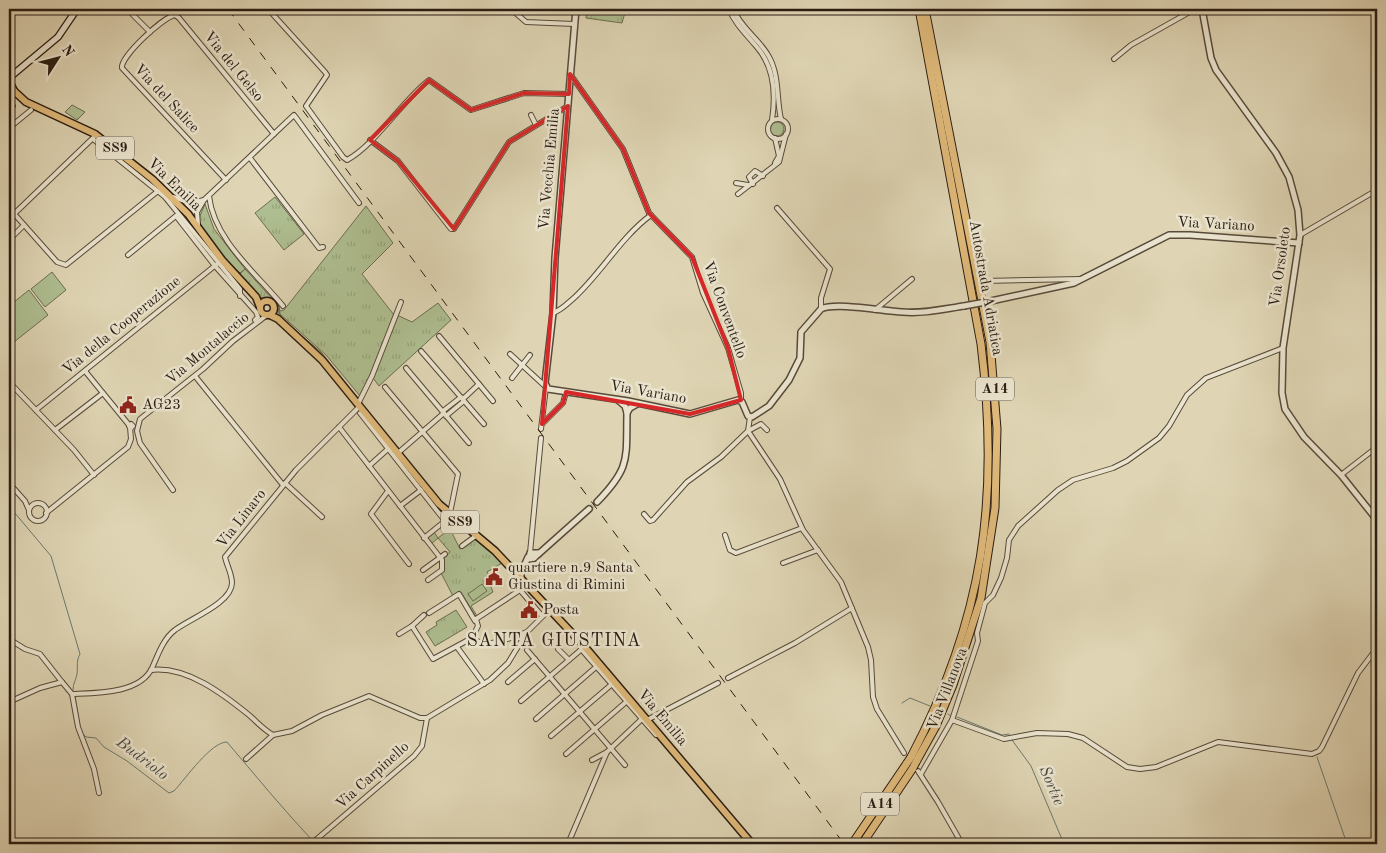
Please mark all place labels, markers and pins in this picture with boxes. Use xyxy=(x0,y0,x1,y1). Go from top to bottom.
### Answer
public building icon: AG23 xyxy=(118,395,138,415)
place label: AG23 xyxy=(142,398,181,413)
place label: quartiere n.9 Santa Giustina di Rimini xyxy=(508,561,634,593)
public building icon: quartiere n.9 Santa Giustina di Rimini xyxy=(484,567,504,587)
public building icon: Posta xyxy=(519,600,539,620)
place label: Posta xyxy=(543,603,580,618)

